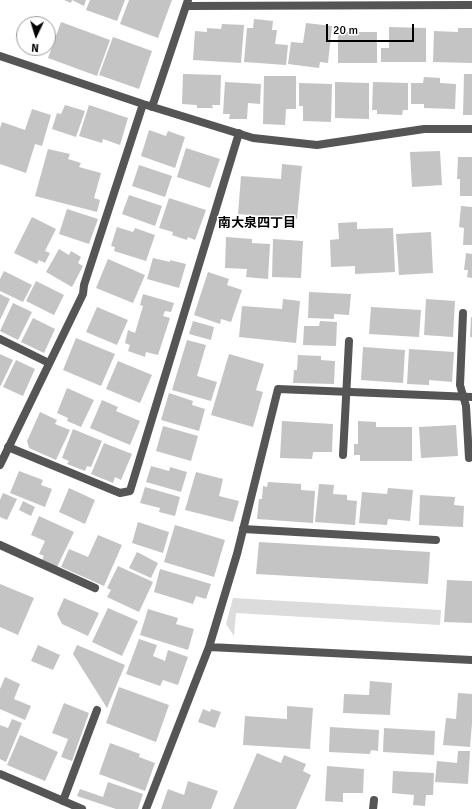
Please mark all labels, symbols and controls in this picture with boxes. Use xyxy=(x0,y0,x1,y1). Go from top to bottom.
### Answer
north arrow xyxy=(16,16,56,56)
scale bar xyxy=(328,16,416,42)
text: 20 m xyxy=(333,23,358,38)
text: N xyxy=(31,41,39,54)
district label: 南大泉四丁目 xyxy=(218,216,296,232)

